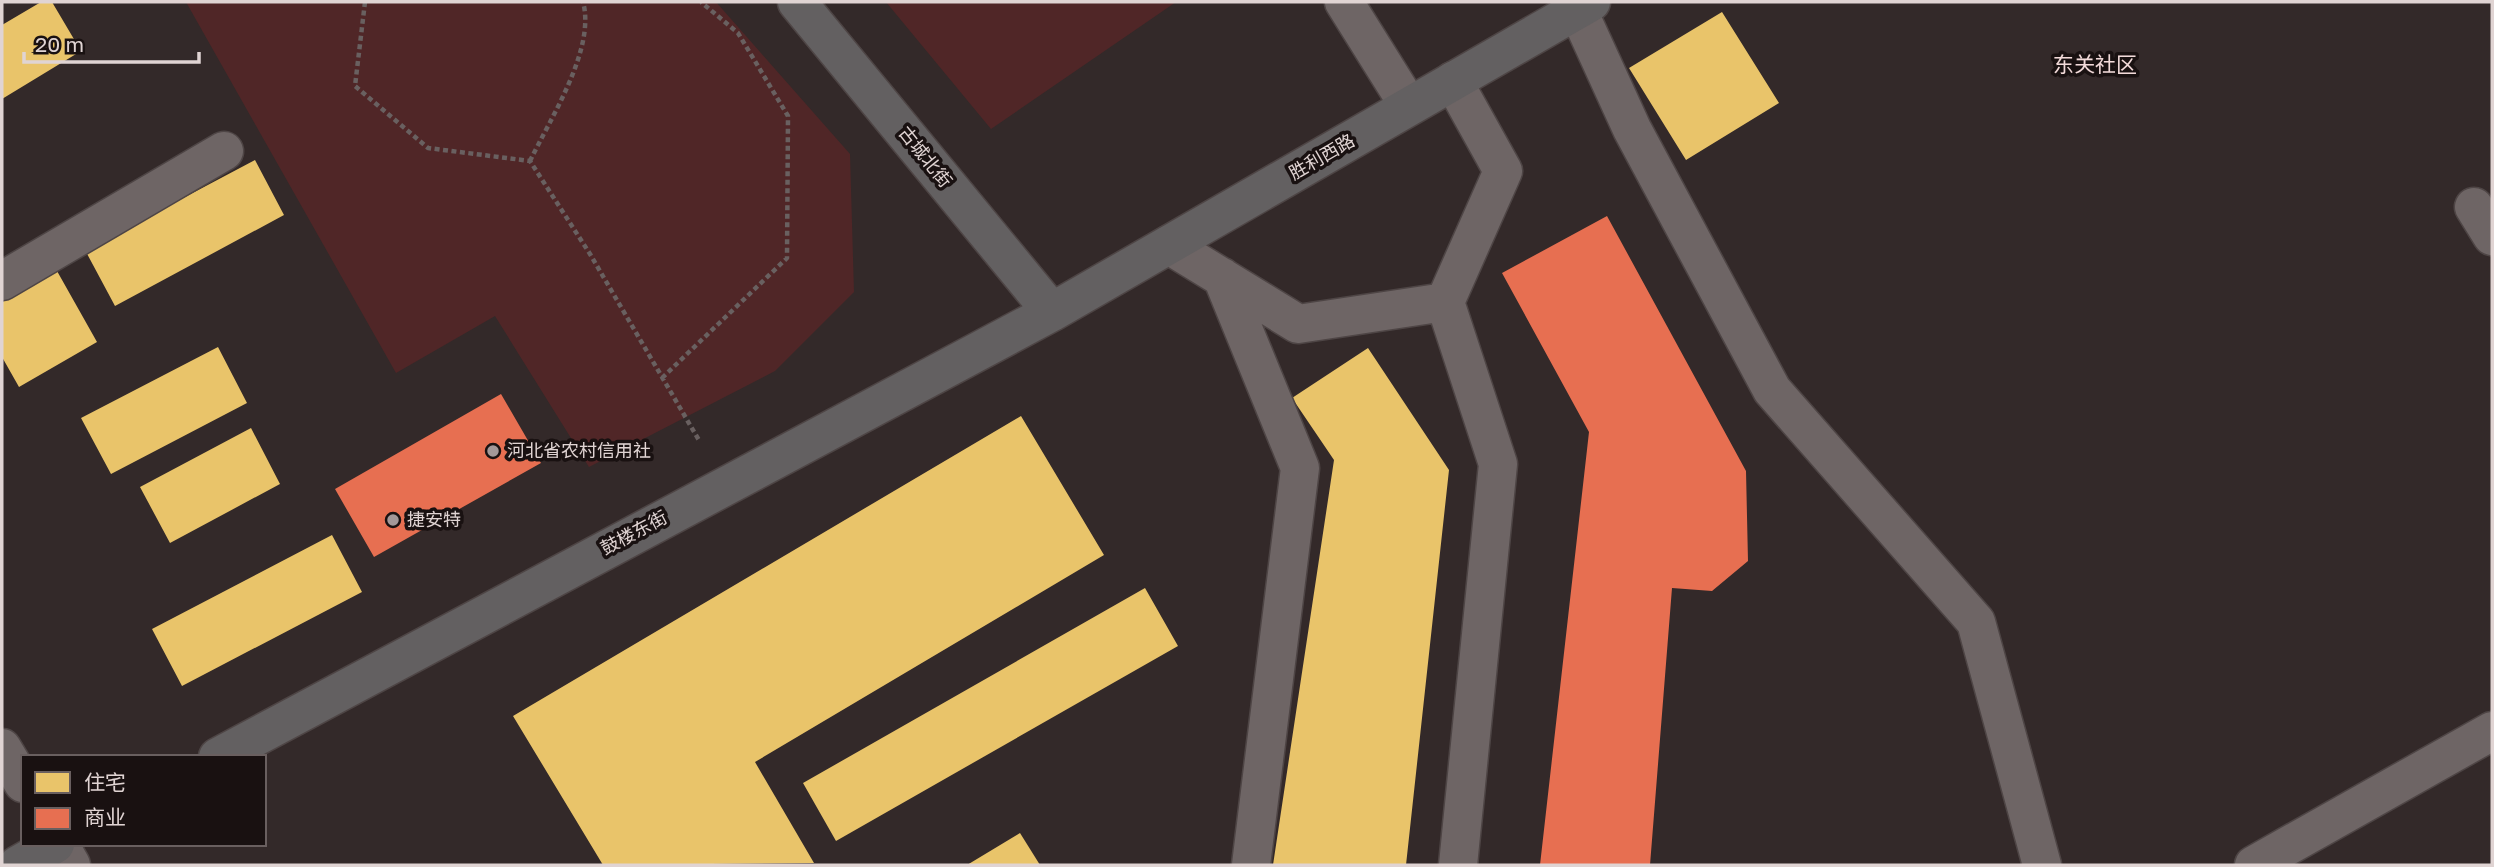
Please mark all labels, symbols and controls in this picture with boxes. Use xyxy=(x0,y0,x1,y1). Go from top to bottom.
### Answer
scale bar xyxy=(24,21,200,65)
text: 20 m xyxy=(35,31,84,57)
district label: 东关社区 xyxy=(2053,51,2137,77)
street label: 古城北街 xyxy=(895,121,957,191)
street label: 胜利西路 xyxy=(1285,129,1358,184)
place label: 河北省农村信用社 xyxy=(507,439,651,461)
marker: 河北省农村信用社 xyxy=(485,443,501,459)
street label: 鼓楼东街 xyxy=(597,506,670,559)
place label: 捷安特 xyxy=(407,508,461,530)
marker: 捷安特 xyxy=(385,512,401,528)
legend xyxy=(21,755,266,846)
text: 住宅 xyxy=(84,769,126,795)
text: 商业 xyxy=(84,804,126,830)

